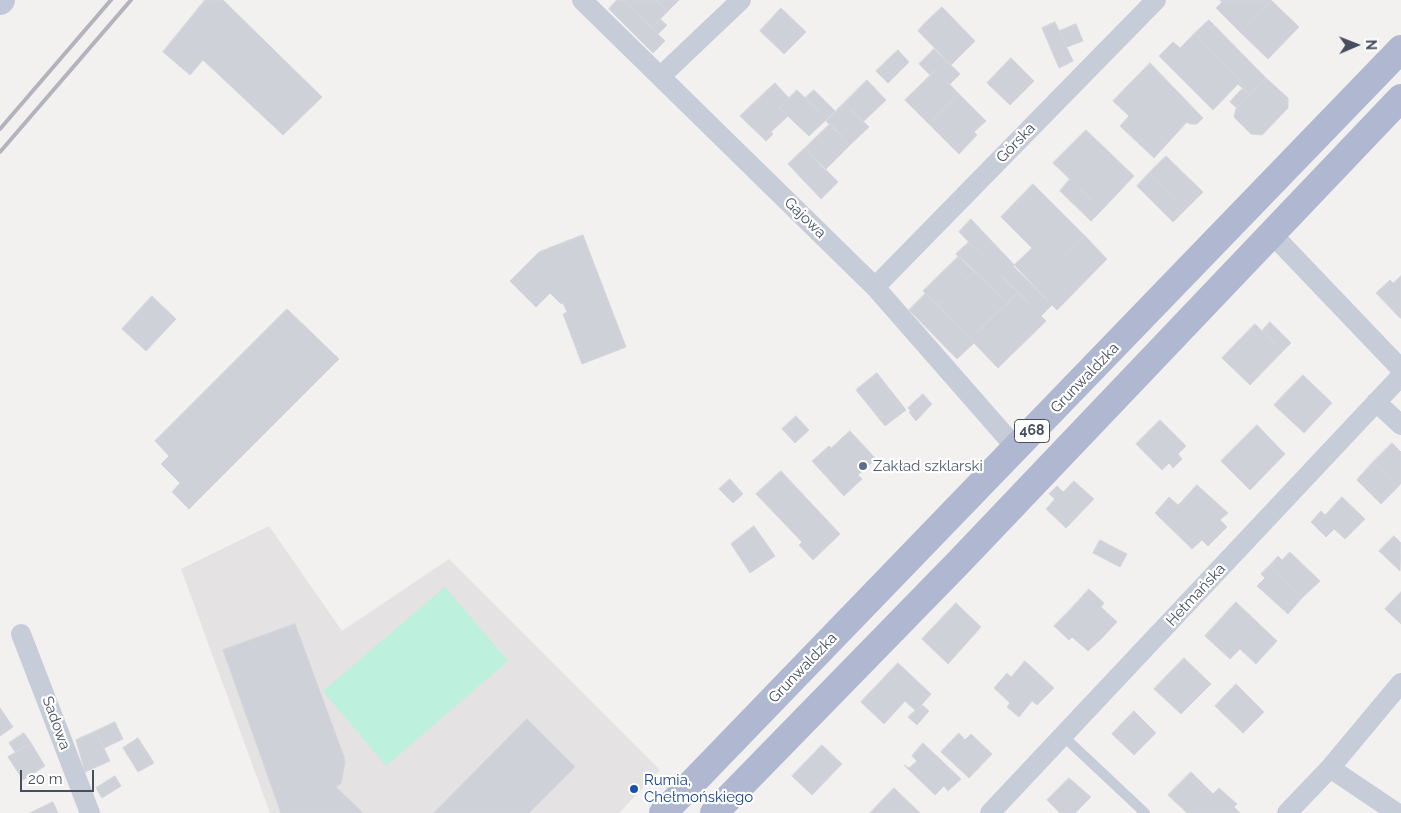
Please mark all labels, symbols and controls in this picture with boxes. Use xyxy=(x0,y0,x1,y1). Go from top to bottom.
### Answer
north arrow xyxy=(1331,20,1381,70)
text: N xyxy=(1363,39,1379,50)
street label: Górska xyxy=(993,119,1039,167)
street label: Gajowa xyxy=(780,194,830,242)
street label: Grunwaldzka xyxy=(1047,339,1123,417)
road number: 468 xyxy=(1014,420,1050,442)
place label: Zakład szklarski xyxy=(873,457,983,475)
marker: Zakład szklarski xyxy=(857,460,869,472)
street label: Hetmańska xyxy=(1163,560,1229,630)
street label: Grunwaldzka xyxy=(765,629,841,707)
street label: Sadowa xyxy=(38,694,74,752)
scale bar xyxy=(22,760,96,792)
text: 20 m xyxy=(28,770,63,788)
place label: Rumia, Chełmońskiego xyxy=(644,771,753,806)
marker: Rumia, Chełmońskiego xyxy=(628,783,640,795)

